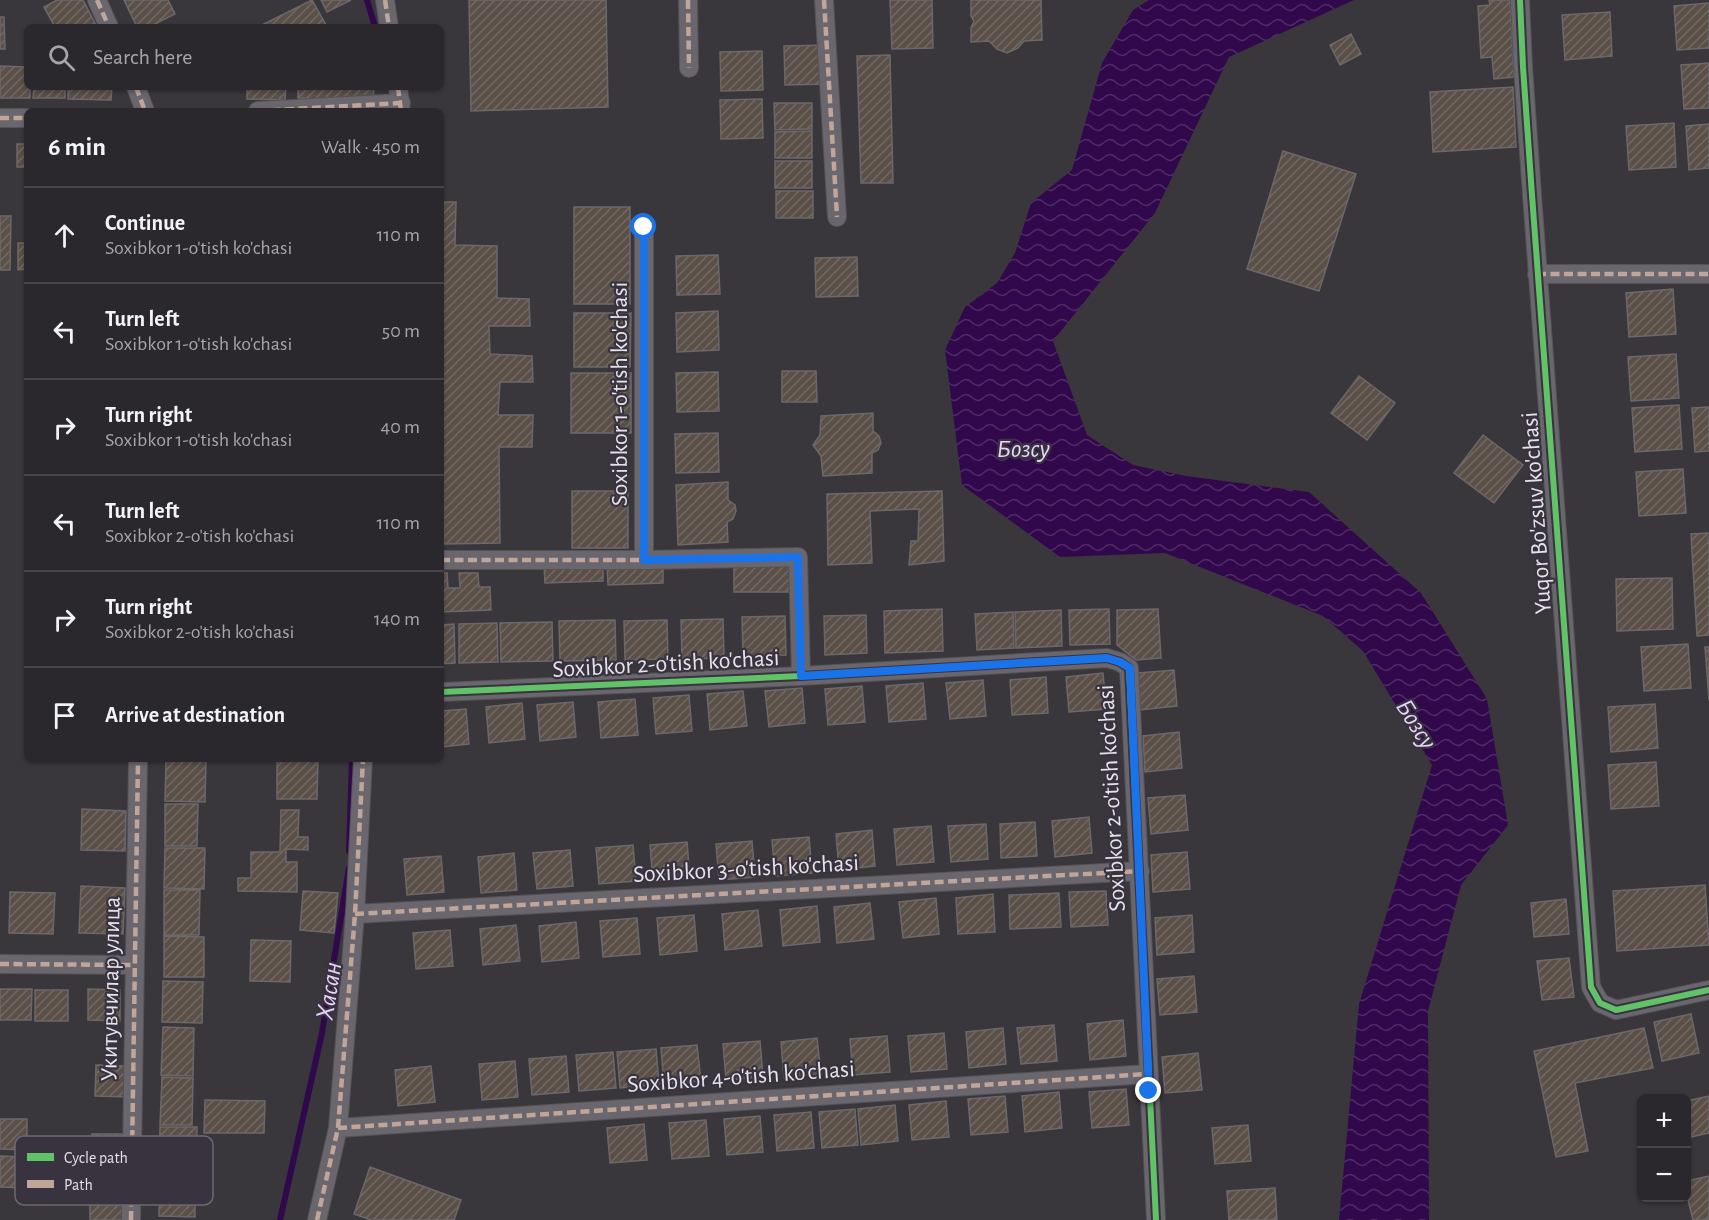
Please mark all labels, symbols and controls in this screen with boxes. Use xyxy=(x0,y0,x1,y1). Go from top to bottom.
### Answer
search box xyxy=(24,24,444,90)
icon: search xyxy=(45,41,78,74)
text: Search here xyxy=(93,46,192,68)
text: 6 min xyxy=(48,134,106,160)
text: Walk · 450 m xyxy=(321,137,420,157)
text: Continue xyxy=(105,212,185,234)
route start xyxy=(630,213,656,239)
icon: ahead xyxy=(48,219,81,252)
text: 110 m xyxy=(376,225,420,245)
text: Soxibkor 1-o'tish ko'chasi xyxy=(105,238,292,258)
street label: Soxibkor 1-o'tish ko'chasi xyxy=(608,282,632,506)
text: Turn left xyxy=(105,308,179,330)
icon: left xyxy=(48,315,81,348)
text: 50 m xyxy=(382,321,420,341)
text: Soxibkor 1-o'tish ko'chasi xyxy=(105,334,292,354)
text: Turn right xyxy=(105,404,192,426)
icon: right xyxy=(48,411,81,444)
street label: Yuqor Bo'zsuv ko'chasi xyxy=(1518,411,1556,615)
text: 40 m xyxy=(381,417,420,437)
text: Soxibkor 1-o'tish ko'chasi xyxy=(105,430,292,450)
water label: Бозсу xyxy=(996,436,1050,462)
text: Turn left xyxy=(105,500,179,522)
icon: left xyxy=(48,507,81,540)
text: 110 m xyxy=(376,513,420,533)
text: Soxibkor 2-o'tish ko'chasi xyxy=(105,526,294,546)
text: Turn right xyxy=(105,596,192,618)
icon: right xyxy=(48,603,81,636)
text: 140 m xyxy=(374,609,420,629)
text: Soxibkor 2-o'tish ko'chasi xyxy=(105,622,294,642)
street label: Soxibkor 2-o'tish ko'chasi xyxy=(552,646,780,682)
street label: Soxibkor 2-o'tish ko'chasi xyxy=(1094,684,1130,912)
water label: Бозсу xyxy=(1391,694,1442,754)
icon: arrive xyxy=(48,699,81,732)
text: Arrive at destination xyxy=(105,704,285,726)
street label: Soxibkor 3-o'tish ko'chasi xyxy=(632,851,860,887)
street label: Укитувчилар улица xyxy=(97,896,125,1082)
water label: Хасан xyxy=(312,960,346,1022)
street label: Soxibkor 4-o'tish ko'chasi xyxy=(626,1057,856,1097)
route end xyxy=(1135,1077,1161,1103)
map controls xyxy=(1637,1094,1691,1202)
button: + xyxy=(1637,1094,1691,1148)
legend xyxy=(15,1136,213,1205)
button: − xyxy=(1637,1148,1691,1202)
text: Cycle path xyxy=(64,1150,128,1167)
text: Path xyxy=(64,1177,93,1193)

